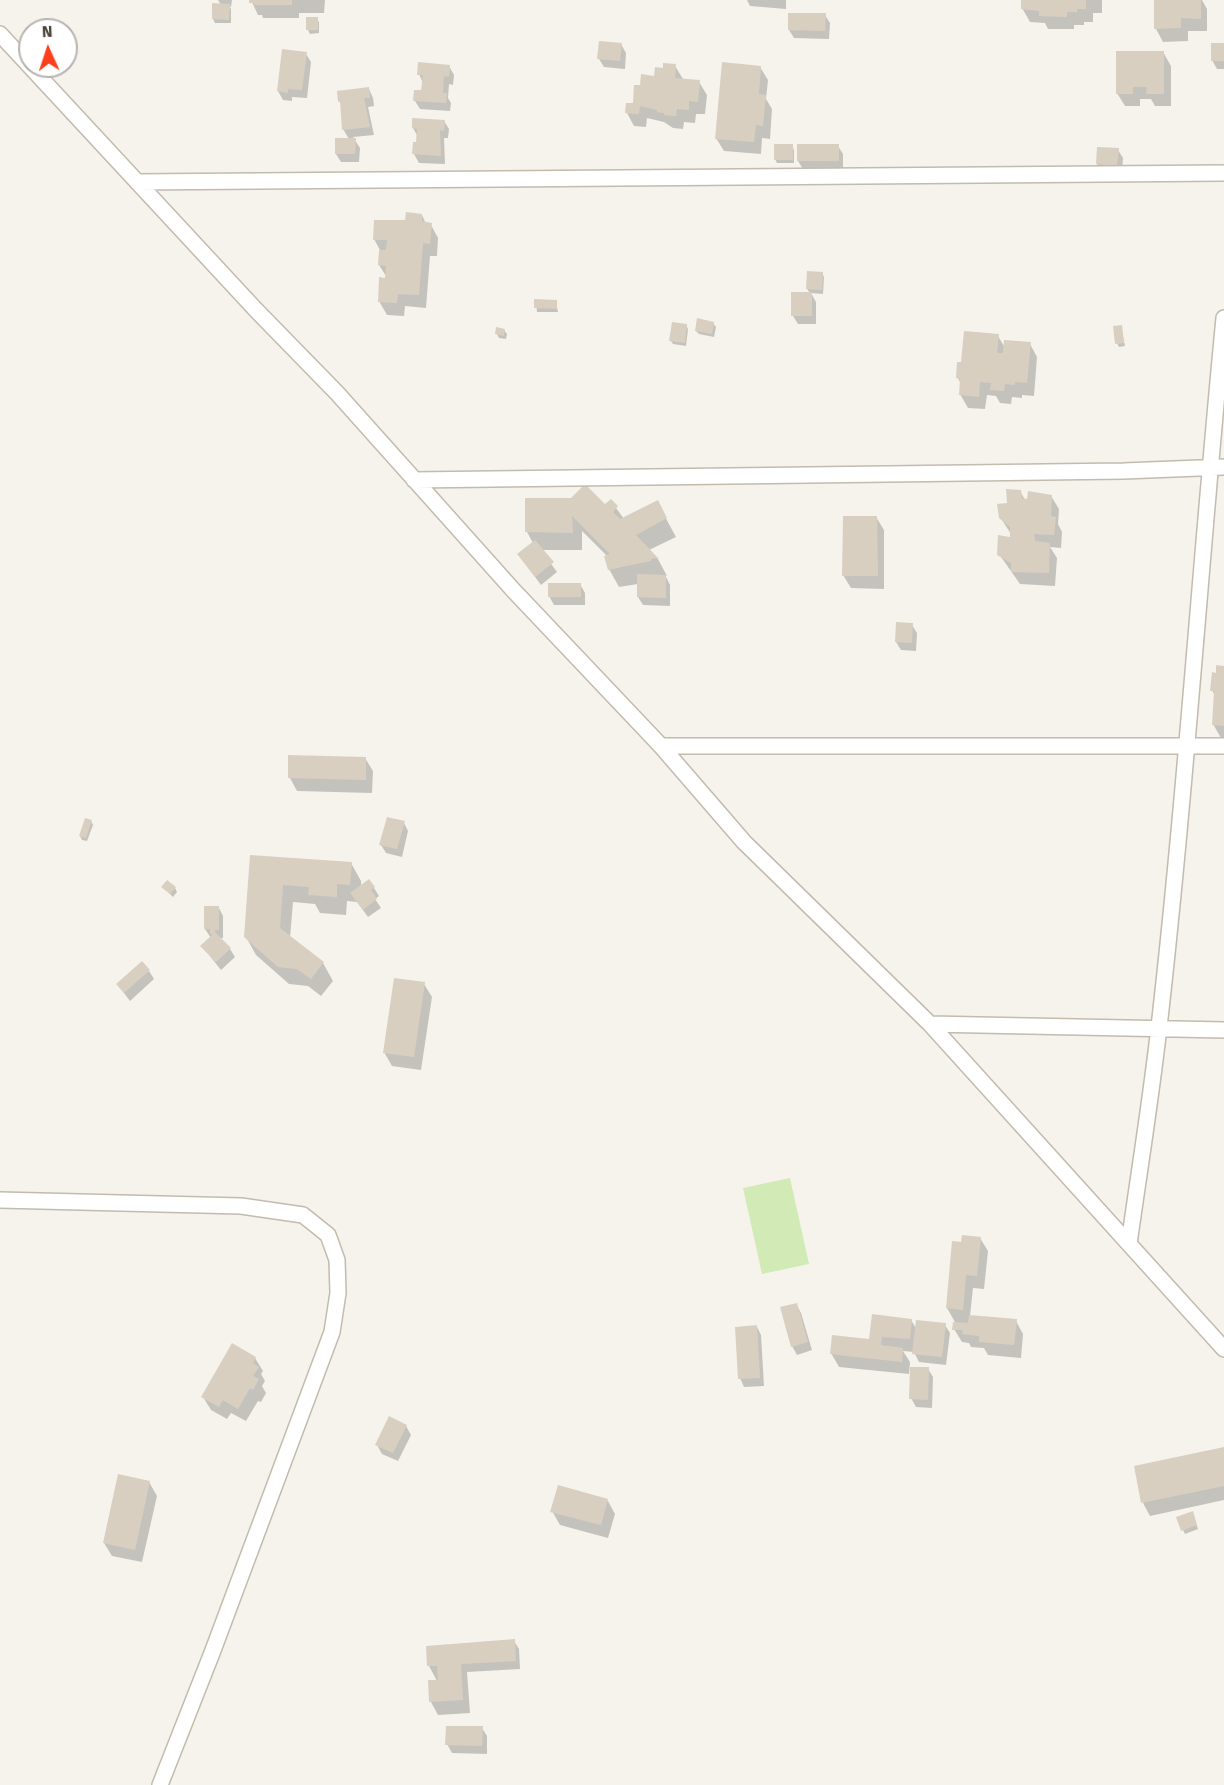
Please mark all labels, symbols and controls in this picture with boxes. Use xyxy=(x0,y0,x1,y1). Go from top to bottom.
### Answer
north arrow xyxy=(18,18,78,78)
text: N xyxy=(41,22,53,41)

